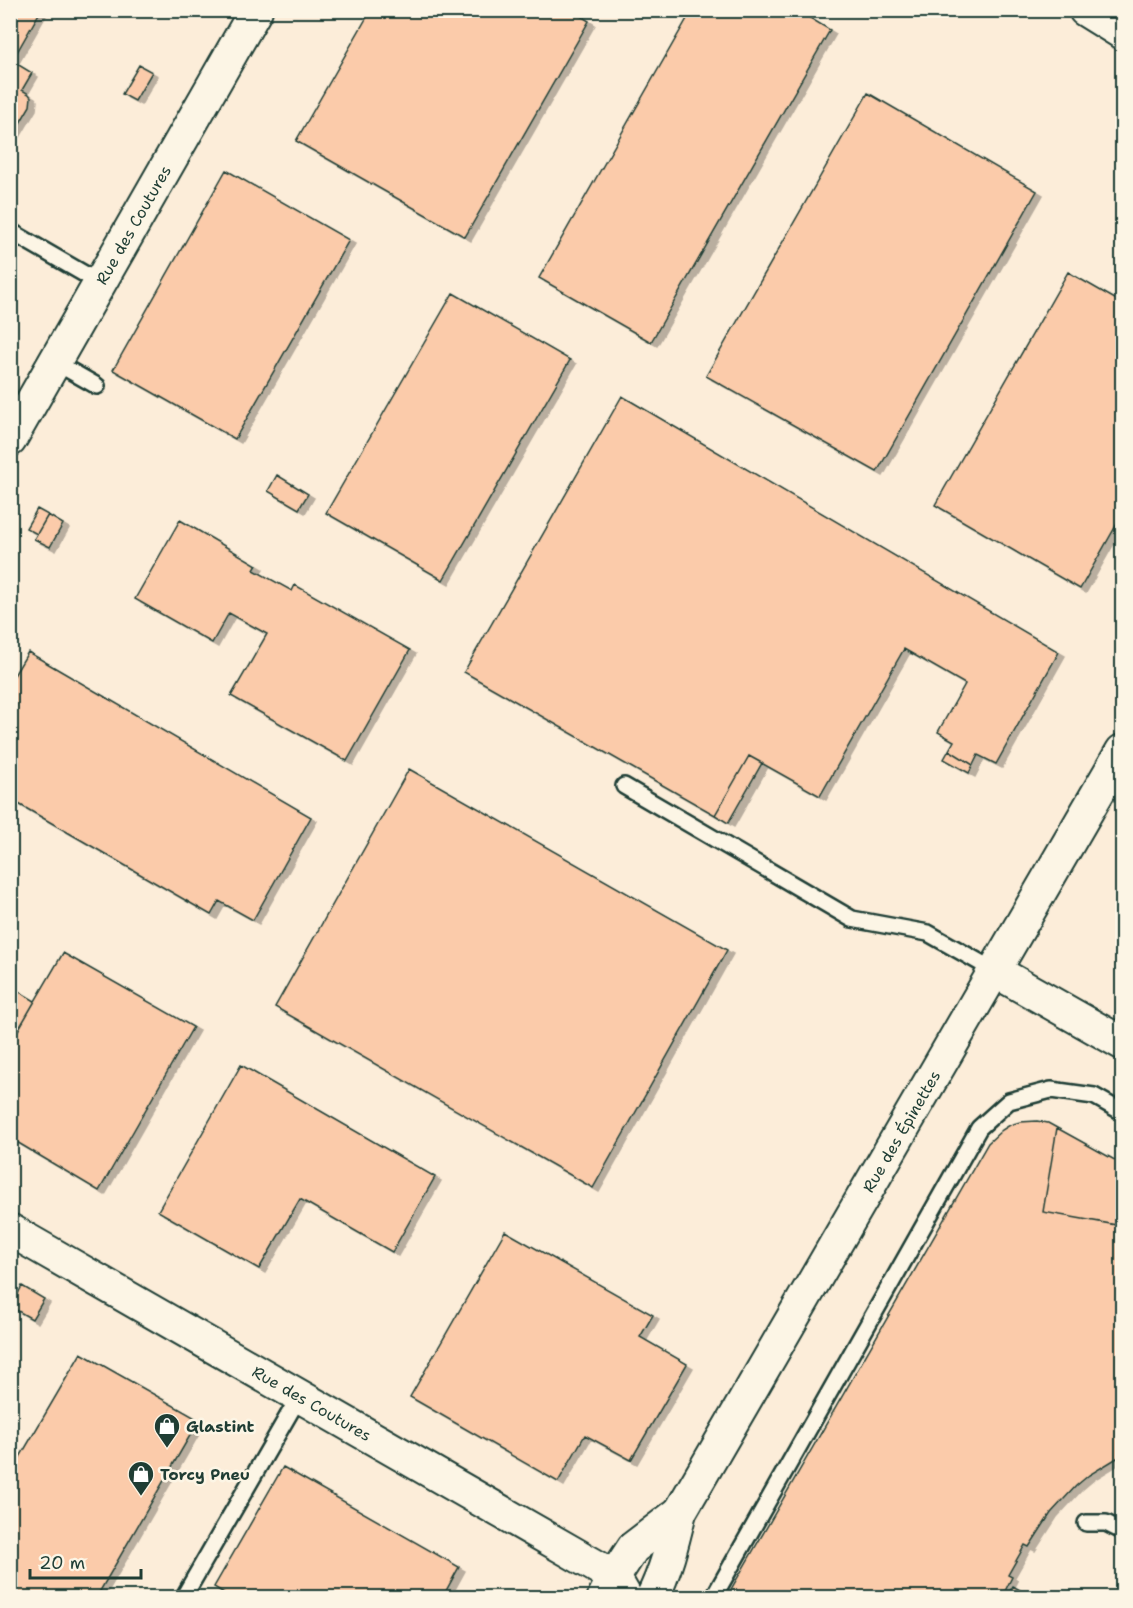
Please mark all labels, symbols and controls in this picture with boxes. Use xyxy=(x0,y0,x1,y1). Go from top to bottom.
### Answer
street label: Rue des Coutures xyxy=(91,162,176,288)
street label: Rue des Épinettes xyxy=(858,1067,945,1196)
street label: Rue des Coutures xyxy=(248,1361,375,1446)
shop icon: Glastint xyxy=(152,1411,182,1449)
place label: Glastint xyxy=(186,1416,255,1437)
shop icon: Torcy Pneu xyxy=(126,1459,156,1497)
place label: Torcy Pneu xyxy=(160,1464,250,1485)
scale bar xyxy=(30,1542,141,1580)
text: 20 m xyxy=(39,1551,85,1575)

